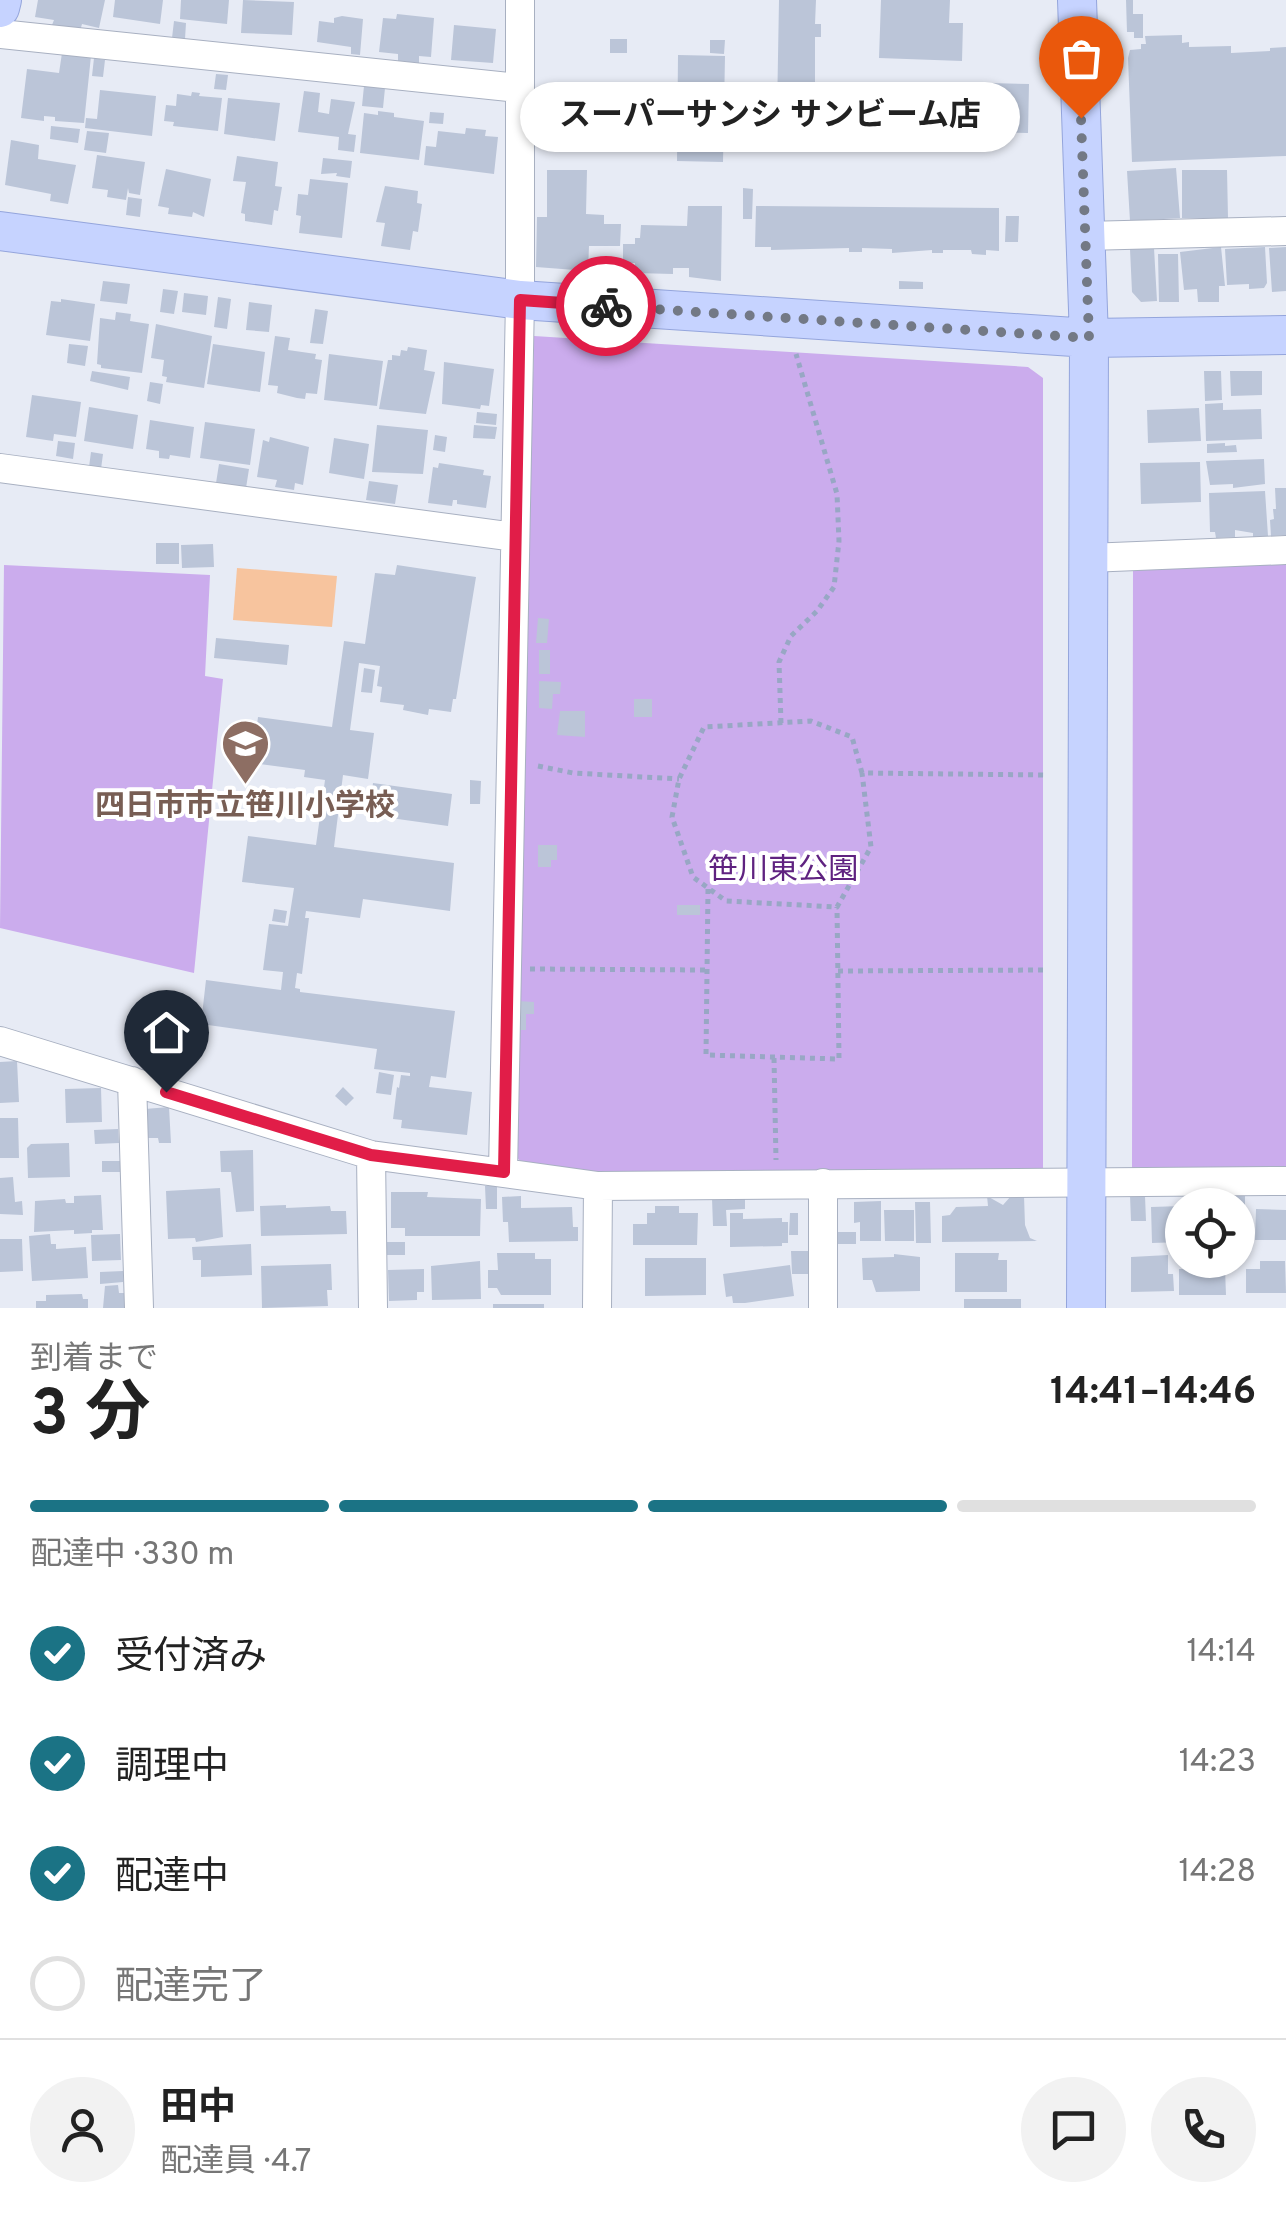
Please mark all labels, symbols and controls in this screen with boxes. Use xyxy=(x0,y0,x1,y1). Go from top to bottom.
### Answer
pin xyxy=(1039,16,1124,119)
icon: bag xyxy=(1054,31,1109,86)
callout: スーパーサンシ サンビーム店 xyxy=(521,83,1021,153)
text: スーパーサンシ サンビーム店 xyxy=(559,97,981,137)
courier xyxy=(556,256,656,356)
icon: bike xyxy=(579,279,634,334)
school or university icon: 四日市市立笹川小学校 xyxy=(219,718,271,786)
place label: 四日市市立笹川小学校 xyxy=(95,789,395,826)
park label: 笹川東公園 xyxy=(708,853,858,890)
pin xyxy=(124,990,209,1093)
icon: home xyxy=(139,1005,194,1060)
map controls xyxy=(1165,1188,1255,1278)
button: locate xyxy=(1165,1188,1255,1278)
text: 到着まで xyxy=(30,1340,158,1380)
text: 14:41–14:46 xyxy=(1050,1369,1256,1418)
text: 3 分 xyxy=(30,1376,150,1458)
text: 配達中 · 330 m xyxy=(30,1536,234,1576)
icon: check xyxy=(30,1626,85,1681)
text: 14:14 xyxy=(1186,1633,1256,1673)
text: 受付済み xyxy=(115,1634,267,1683)
icon: check xyxy=(30,1736,85,1791)
text: 14:23 xyxy=(1179,1743,1256,1783)
text: 調理中 xyxy=(115,1744,229,1793)
icon: check xyxy=(30,1846,85,1901)
text: 14:28 xyxy=(1178,1853,1256,1893)
text: 配達中 xyxy=(115,1854,229,1903)
text: 配達完了 xyxy=(115,1964,267,2013)
button: person xyxy=(30,2077,135,2182)
button: chat xyxy=(1021,2077,1126,2182)
button: phone xyxy=(1151,2077,1256,2182)
text: 田中 xyxy=(160,2085,236,2134)
text: 配達員 · 4.7 xyxy=(160,2143,312,2183)

